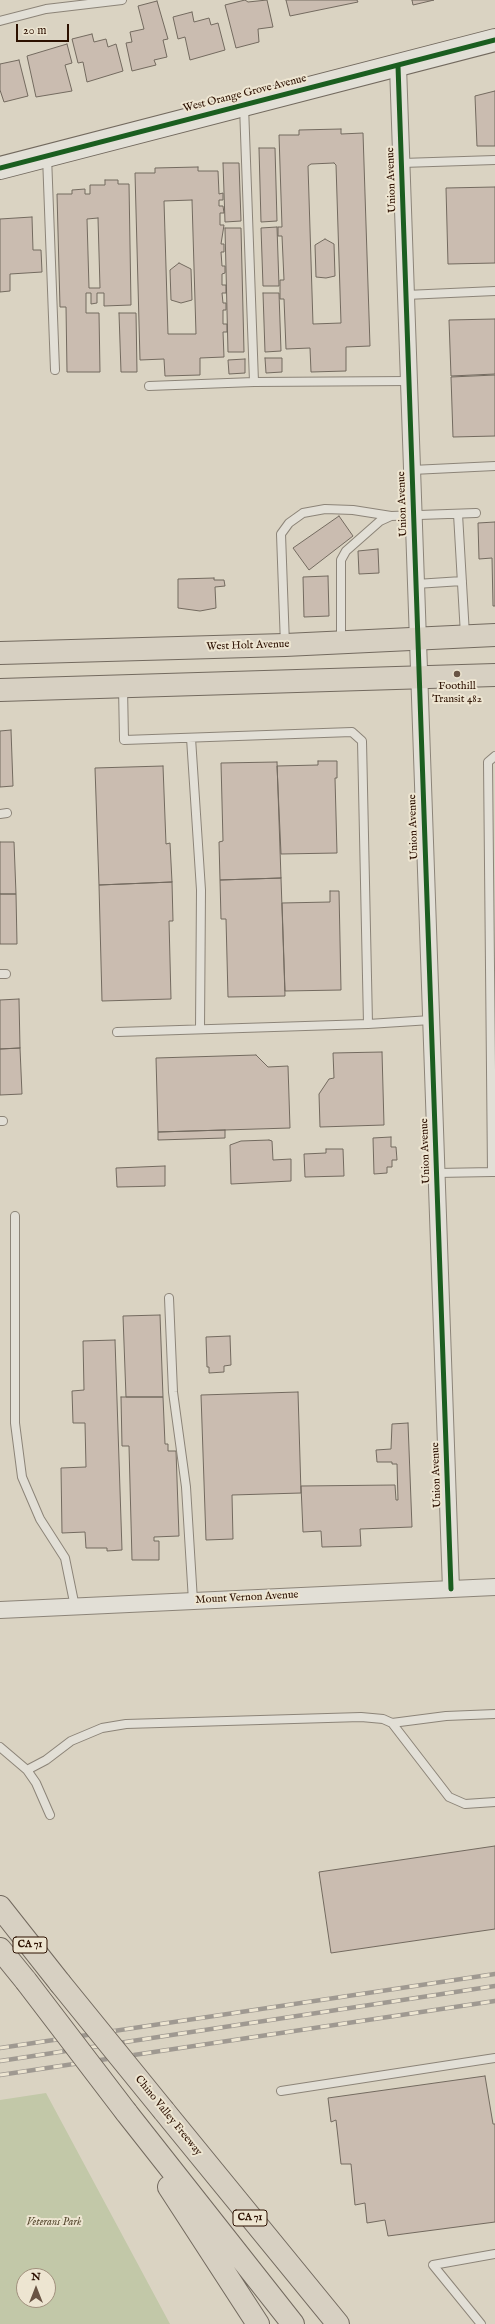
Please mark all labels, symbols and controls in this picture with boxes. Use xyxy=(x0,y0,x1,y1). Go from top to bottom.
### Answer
scale bar xyxy=(18,16,71,42)
text: 20 m xyxy=(23,23,46,38)
street label: West Orange Grove Avenue xyxy=(182,72,308,116)
street label: Union Avenue xyxy=(384,147,400,213)
street label: Union Avenue xyxy=(395,471,411,537)
street label: West Holt Avenue xyxy=(206,638,290,654)
marker: Foothill Transit 482 xyxy=(452,669,462,679)
place label: Foothill Transit 482 xyxy=(432,680,482,706)
street label: Union Avenue xyxy=(406,794,422,860)
street label: Union Avenue xyxy=(418,1118,434,1184)
street label: Union Avenue xyxy=(429,1442,445,1508)
street label: Mount Vernon Avenue xyxy=(195,1589,299,1607)
road number: CA 71 xyxy=(13,1937,47,1953)
street label: Chino Valley Freeway xyxy=(132,2073,204,2159)
road number: CA 71 xyxy=(233,2210,267,2226)
park label: Veterans Park xyxy=(27,2216,81,2230)
north arrow xyxy=(16,2268,56,2308)
text: N xyxy=(31,2270,41,2284)

